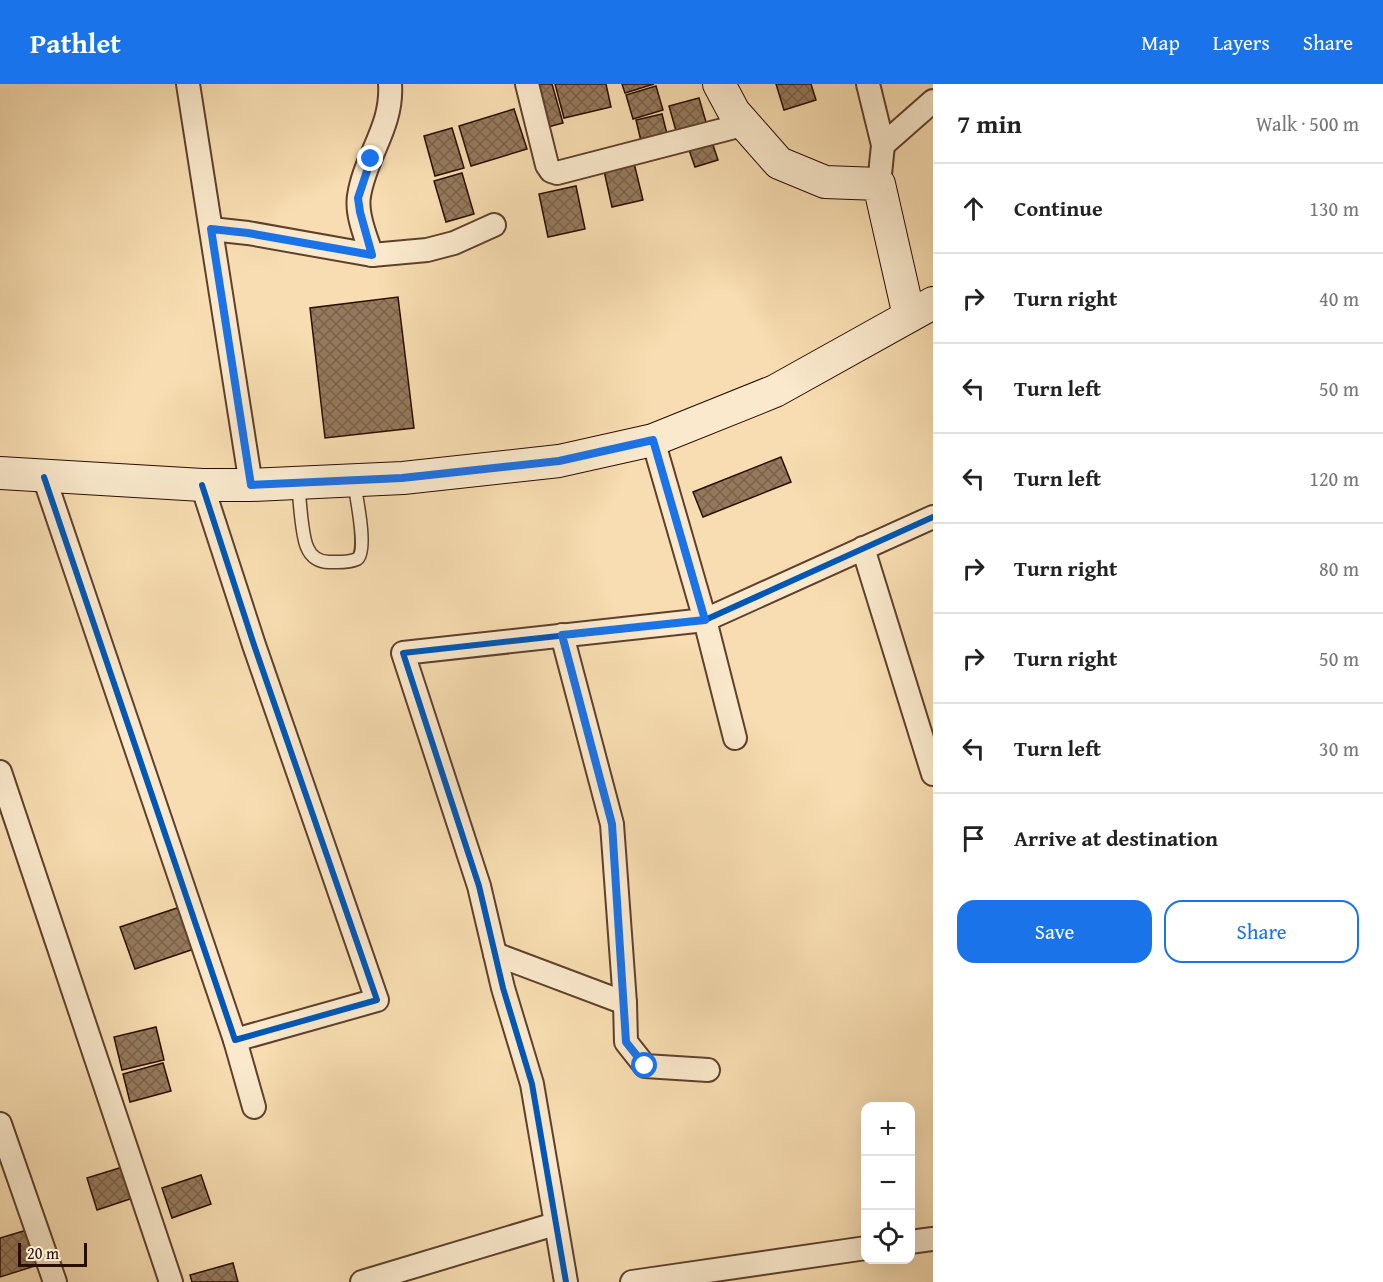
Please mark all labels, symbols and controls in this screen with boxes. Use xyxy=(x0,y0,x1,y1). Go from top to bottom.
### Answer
text: Pathlet xyxy=(30,22,121,63)
text: Map xyxy=(1141,27,1180,58)
text: Layers xyxy=(1213,27,1270,58)
text: Share xyxy=(1303,27,1353,58)
text: 7 min xyxy=(957,104,1022,143)
text: Walk · 500 m xyxy=(1256,109,1359,138)
route end xyxy=(357,145,383,171)
icon: ahead xyxy=(957,192,990,225)
text: Continue xyxy=(1014,192,1103,224)
text: 130 m xyxy=(1309,194,1359,223)
icon: right xyxy=(957,282,990,315)
text: Turn right xyxy=(1014,282,1117,314)
text: 40 m xyxy=(1319,284,1359,313)
icon: left xyxy=(957,372,990,405)
text: Turn left xyxy=(1014,372,1101,404)
text: 50 m xyxy=(1319,374,1359,403)
icon: left xyxy=(957,462,990,495)
text: Turn left xyxy=(1014,462,1101,494)
text: 120 m xyxy=(1309,464,1359,493)
icon: right xyxy=(957,552,990,585)
text: Turn right xyxy=(1014,552,1117,584)
text: 80 m xyxy=(1319,554,1359,583)
icon: right xyxy=(957,642,990,675)
text: Turn right xyxy=(1014,642,1117,674)
text: 50 m xyxy=(1319,644,1359,673)
icon: left xyxy=(957,732,990,765)
text: Turn left xyxy=(1014,732,1101,764)
text: 30 m xyxy=(1319,734,1359,763)
icon: arrive xyxy=(957,822,990,855)
text: Arrive at destination xyxy=(1014,822,1218,854)
button: Save xyxy=(957,900,1152,963)
button: Share xyxy=(1164,900,1359,963)
route start xyxy=(631,1052,657,1078)
map controls xyxy=(861,1102,915,1264)
button: + xyxy=(861,1102,915,1156)
button: − xyxy=(861,1156,915,1210)
button: locate xyxy=(861,1210,915,1264)
scale bar xyxy=(18,1240,87,1268)
text: 20 m xyxy=(27,1241,59,1265)

